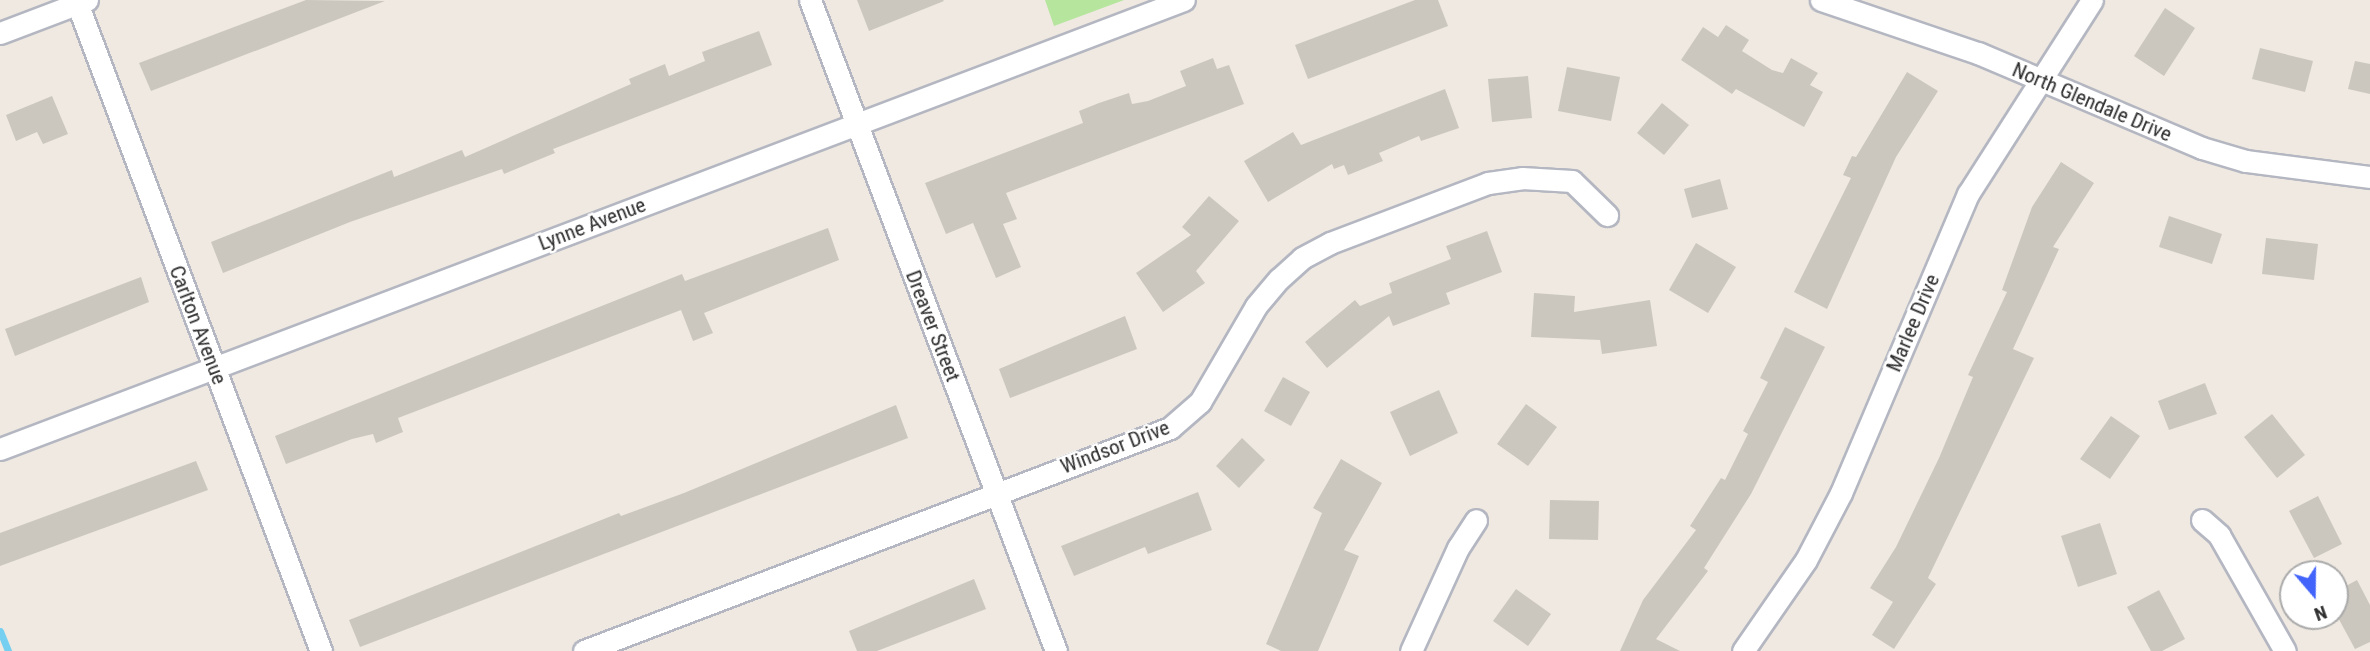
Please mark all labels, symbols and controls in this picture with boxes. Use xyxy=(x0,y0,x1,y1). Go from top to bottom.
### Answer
street label: North Glendale Drive xyxy=(2008,57,2176,147)
street label: Lynne Avenue xyxy=(535,192,649,256)
street label: Carlton Avenue xyxy=(164,262,232,388)
street label: Dreaver Street xyxy=(900,267,966,385)
street label: Marlee Drive xyxy=(1881,270,1945,376)
street label: Windsor Drive xyxy=(1057,415,1173,479)
north arrow xyxy=(2279,560,2349,630)
text: N xyxy=(2311,601,2330,626)

